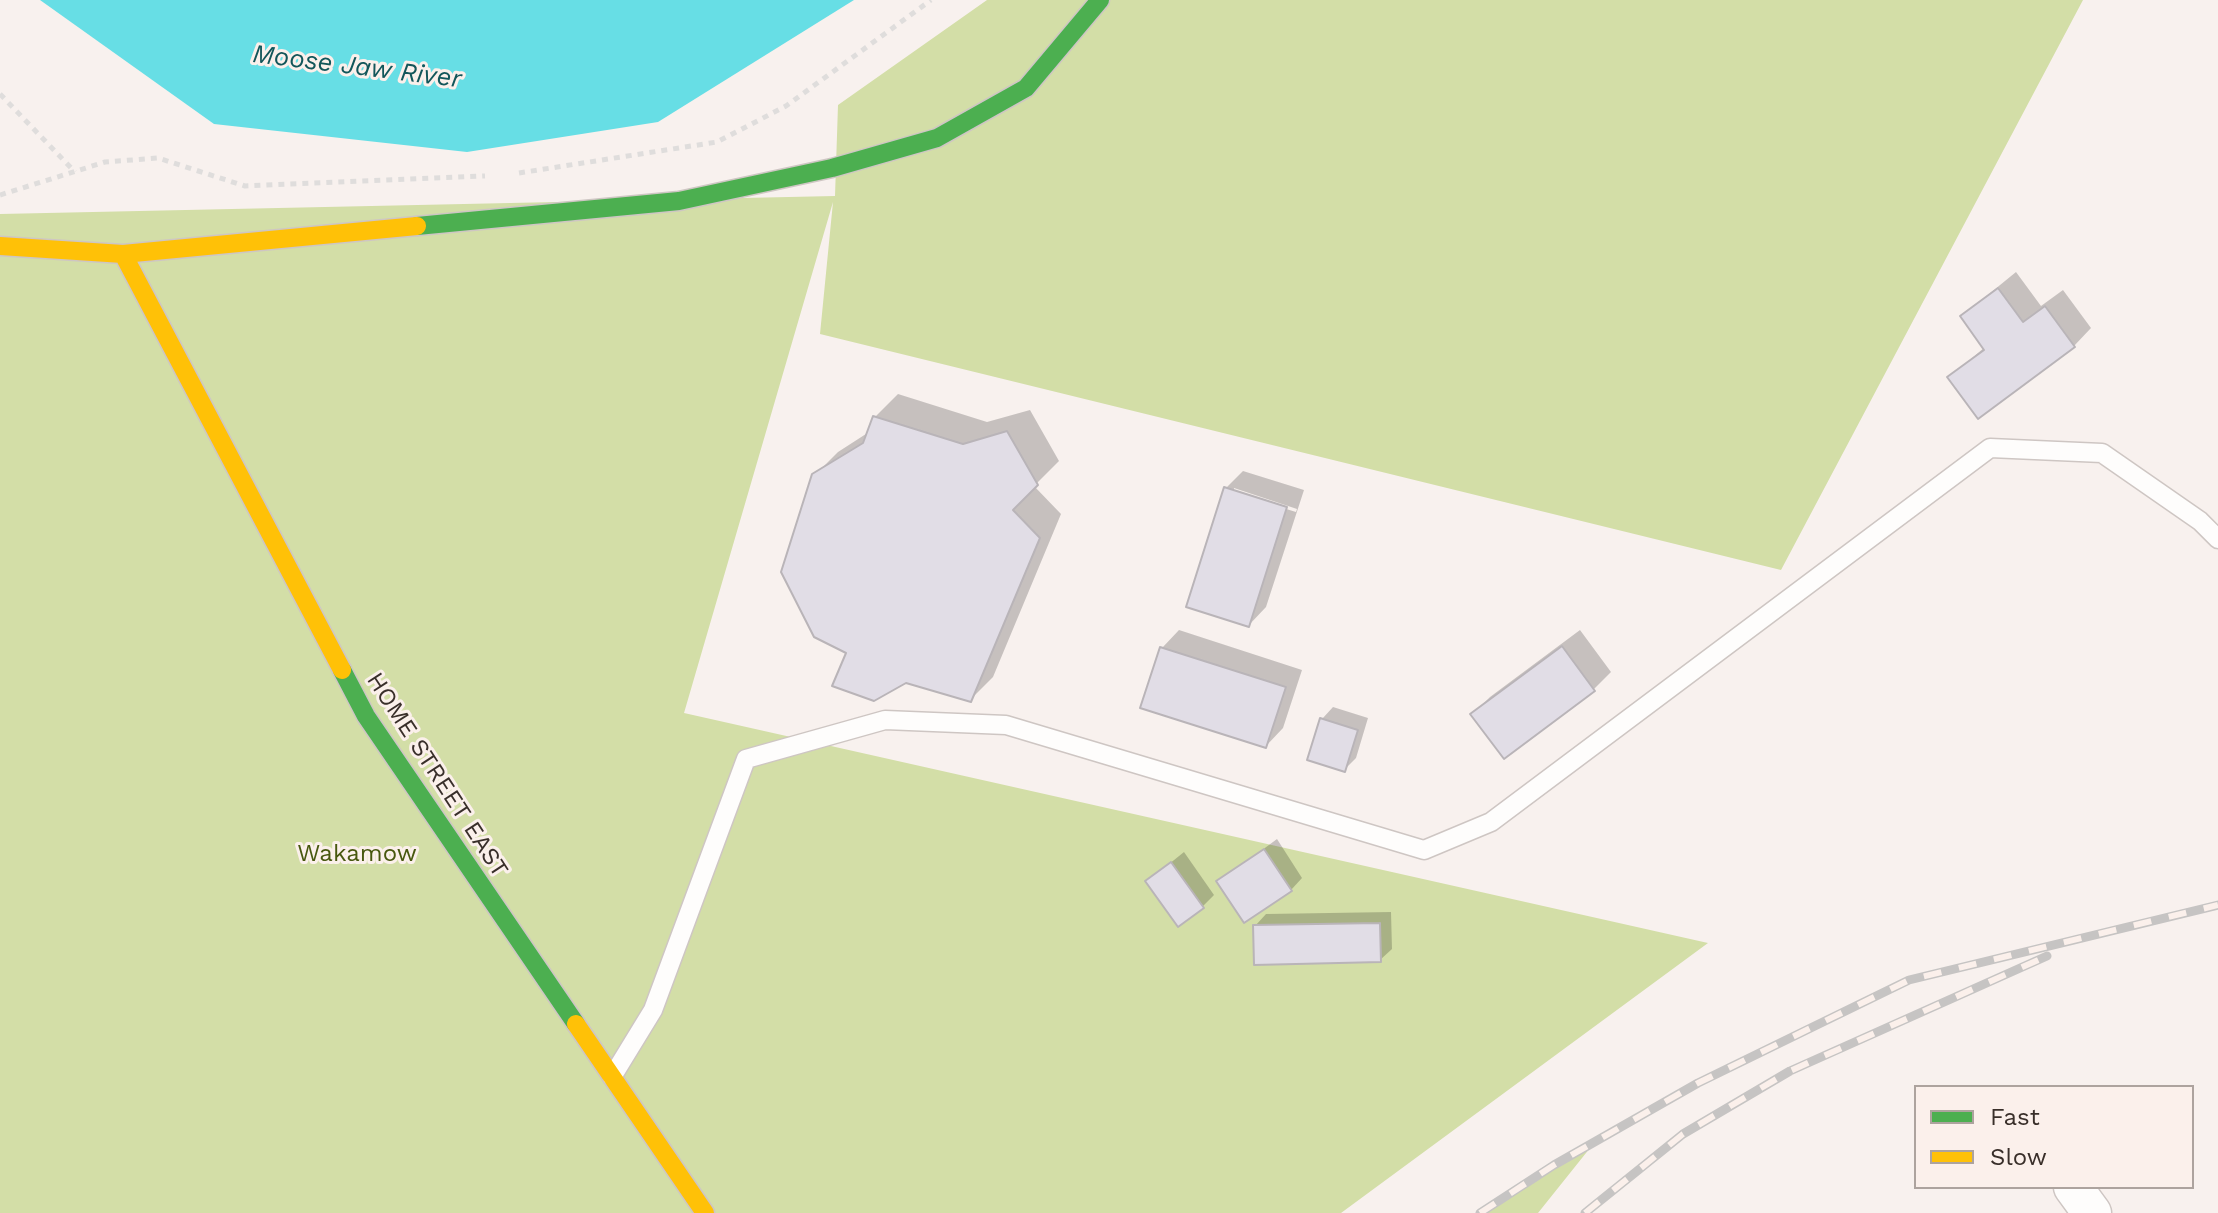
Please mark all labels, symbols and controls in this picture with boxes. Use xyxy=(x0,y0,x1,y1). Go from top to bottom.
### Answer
water label: Moose Jaw River xyxy=(251,39,463,95)
street label: HOME STREET EAST xyxy=(360,667,514,883)
park label: Wakamow xyxy=(297,840,417,868)
legend xyxy=(1914,1085,2194,1189)
text: Fast xyxy=(1990,1103,2040,1131)
text: Slow xyxy=(1990,1143,2047,1171)

